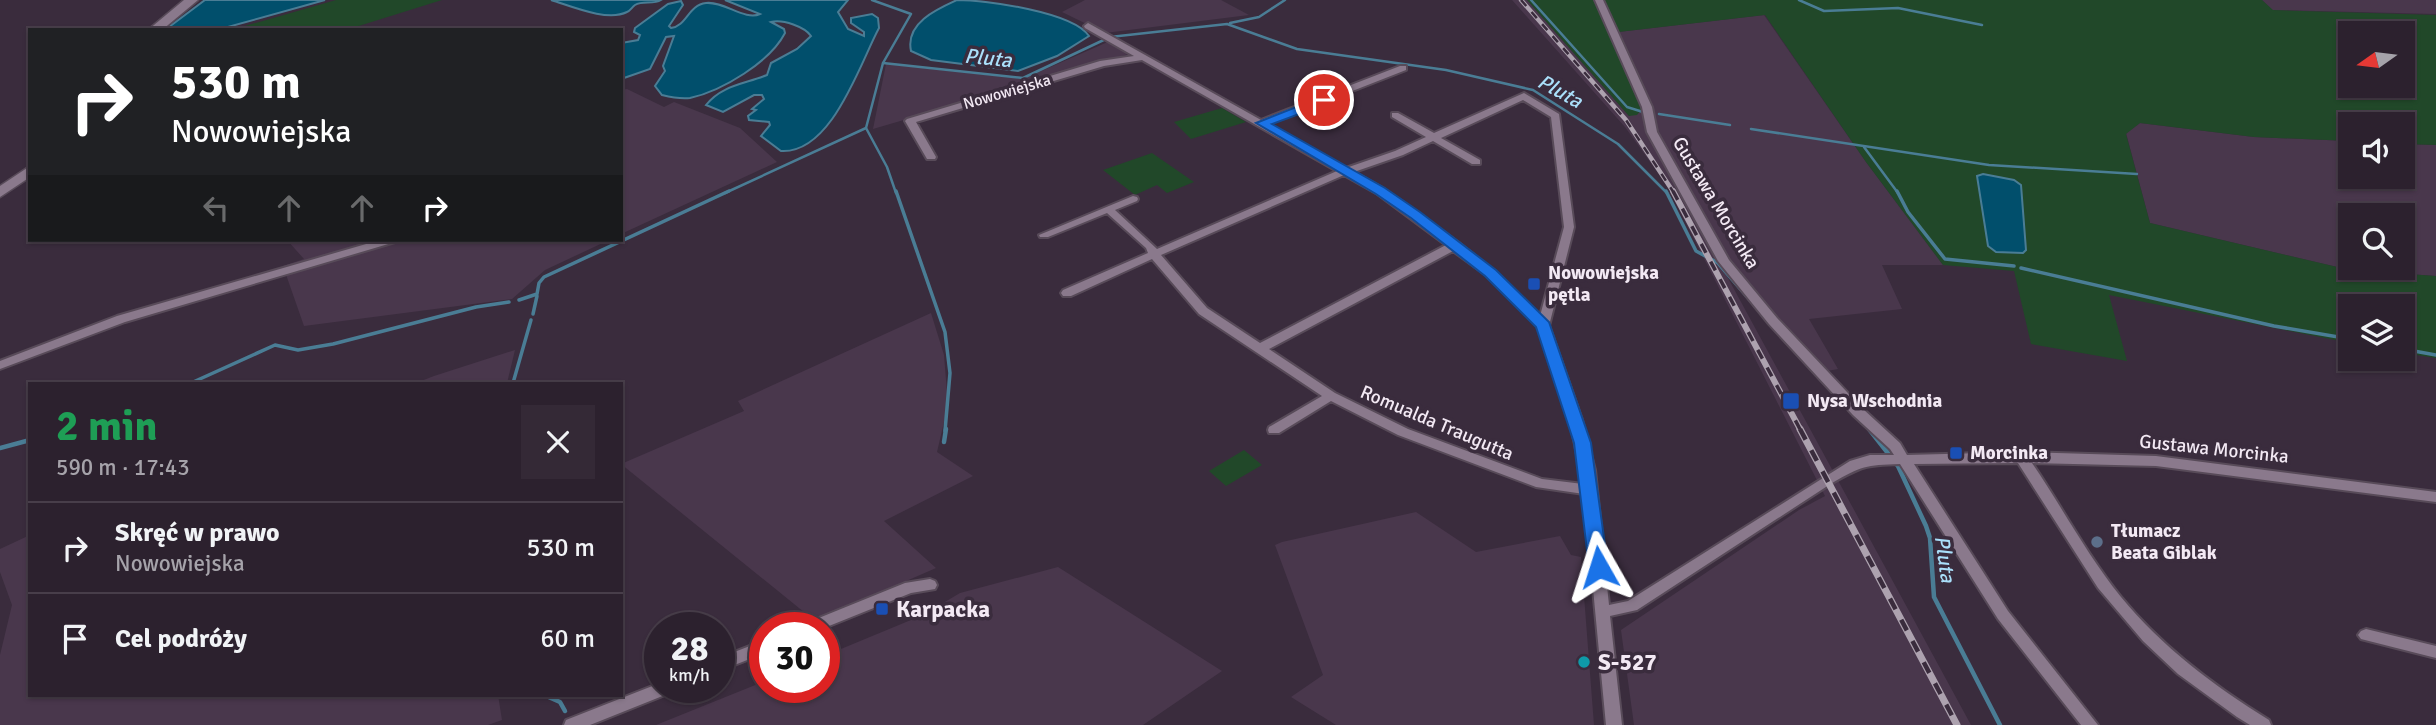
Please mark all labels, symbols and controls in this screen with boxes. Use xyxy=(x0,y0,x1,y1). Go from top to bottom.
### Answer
north arrow xyxy=(2338,21,2415,98)
map controls xyxy=(2338,21,2415,371)
water label: Pluta xyxy=(963,43,1014,74)
text: 530 m xyxy=(171,52,301,112)
icon: right xyxy=(56,56,147,147)
water label: Pluta xyxy=(1533,68,1588,114)
street label: Nowowiejska xyxy=(961,70,1053,114)
pin xyxy=(1294,70,1354,130)
icon: arrive xyxy=(1305,81,1343,119)
text: Nowowiejska xyxy=(171,112,351,151)
button: sound xyxy=(2338,112,2415,189)
street label: Gustawa Morcinka xyxy=(1667,133,1765,273)
icon: left xyxy=(197,189,235,227)
icon: ahead xyxy=(270,189,308,227)
icon: ahead xyxy=(343,189,381,227)
icon: right xyxy=(416,189,454,227)
button: search xyxy=(2338,203,2415,280)
place label: Nowowiejska pętla xyxy=(1548,261,1659,307)
marker: Nowowiejska pętla xyxy=(1526,276,1542,292)
button: layers xyxy=(2338,294,2415,371)
street label: Romualda Traugutta xyxy=(1357,380,1517,466)
place label: Nysa Wschodnia xyxy=(1807,389,1942,413)
marker: Nysa Wschodnia xyxy=(1781,391,1801,411)
text: 2 min xyxy=(56,401,157,452)
button: close xyxy=(521,405,595,479)
street label: Gustawa Morcinka xyxy=(2138,429,2290,469)
place label: Morcinka xyxy=(1970,441,2048,465)
marker: Morcinka xyxy=(1948,445,1964,461)
text: 590 m · 17:43 xyxy=(56,453,190,482)
text: Skręć w prawo xyxy=(115,517,280,549)
place label: Tłumacz Beata Giblak xyxy=(2111,519,2217,565)
icon: right xyxy=(56,529,94,567)
position arrow xyxy=(1562,530,1636,604)
text: 530 m xyxy=(526,532,595,564)
water label: Pluta xyxy=(1929,534,1961,586)
marker: Tłumacz Beata Giblak xyxy=(2089,534,2105,550)
text: Nowowiejska xyxy=(115,549,245,578)
place label: Karpacka xyxy=(896,595,990,624)
marker: Karpacka xyxy=(874,601,890,617)
speed limit sign: 30 xyxy=(749,612,840,703)
icon: arrive xyxy=(56,620,94,658)
text: Cel podróży xyxy=(115,623,247,655)
text: 60 m xyxy=(540,623,595,655)
text: 28 xyxy=(671,627,708,670)
place label: S-527 xyxy=(1598,648,1657,677)
marker: S-527 xyxy=(1576,654,1592,670)
text: km/h xyxy=(669,664,710,686)

